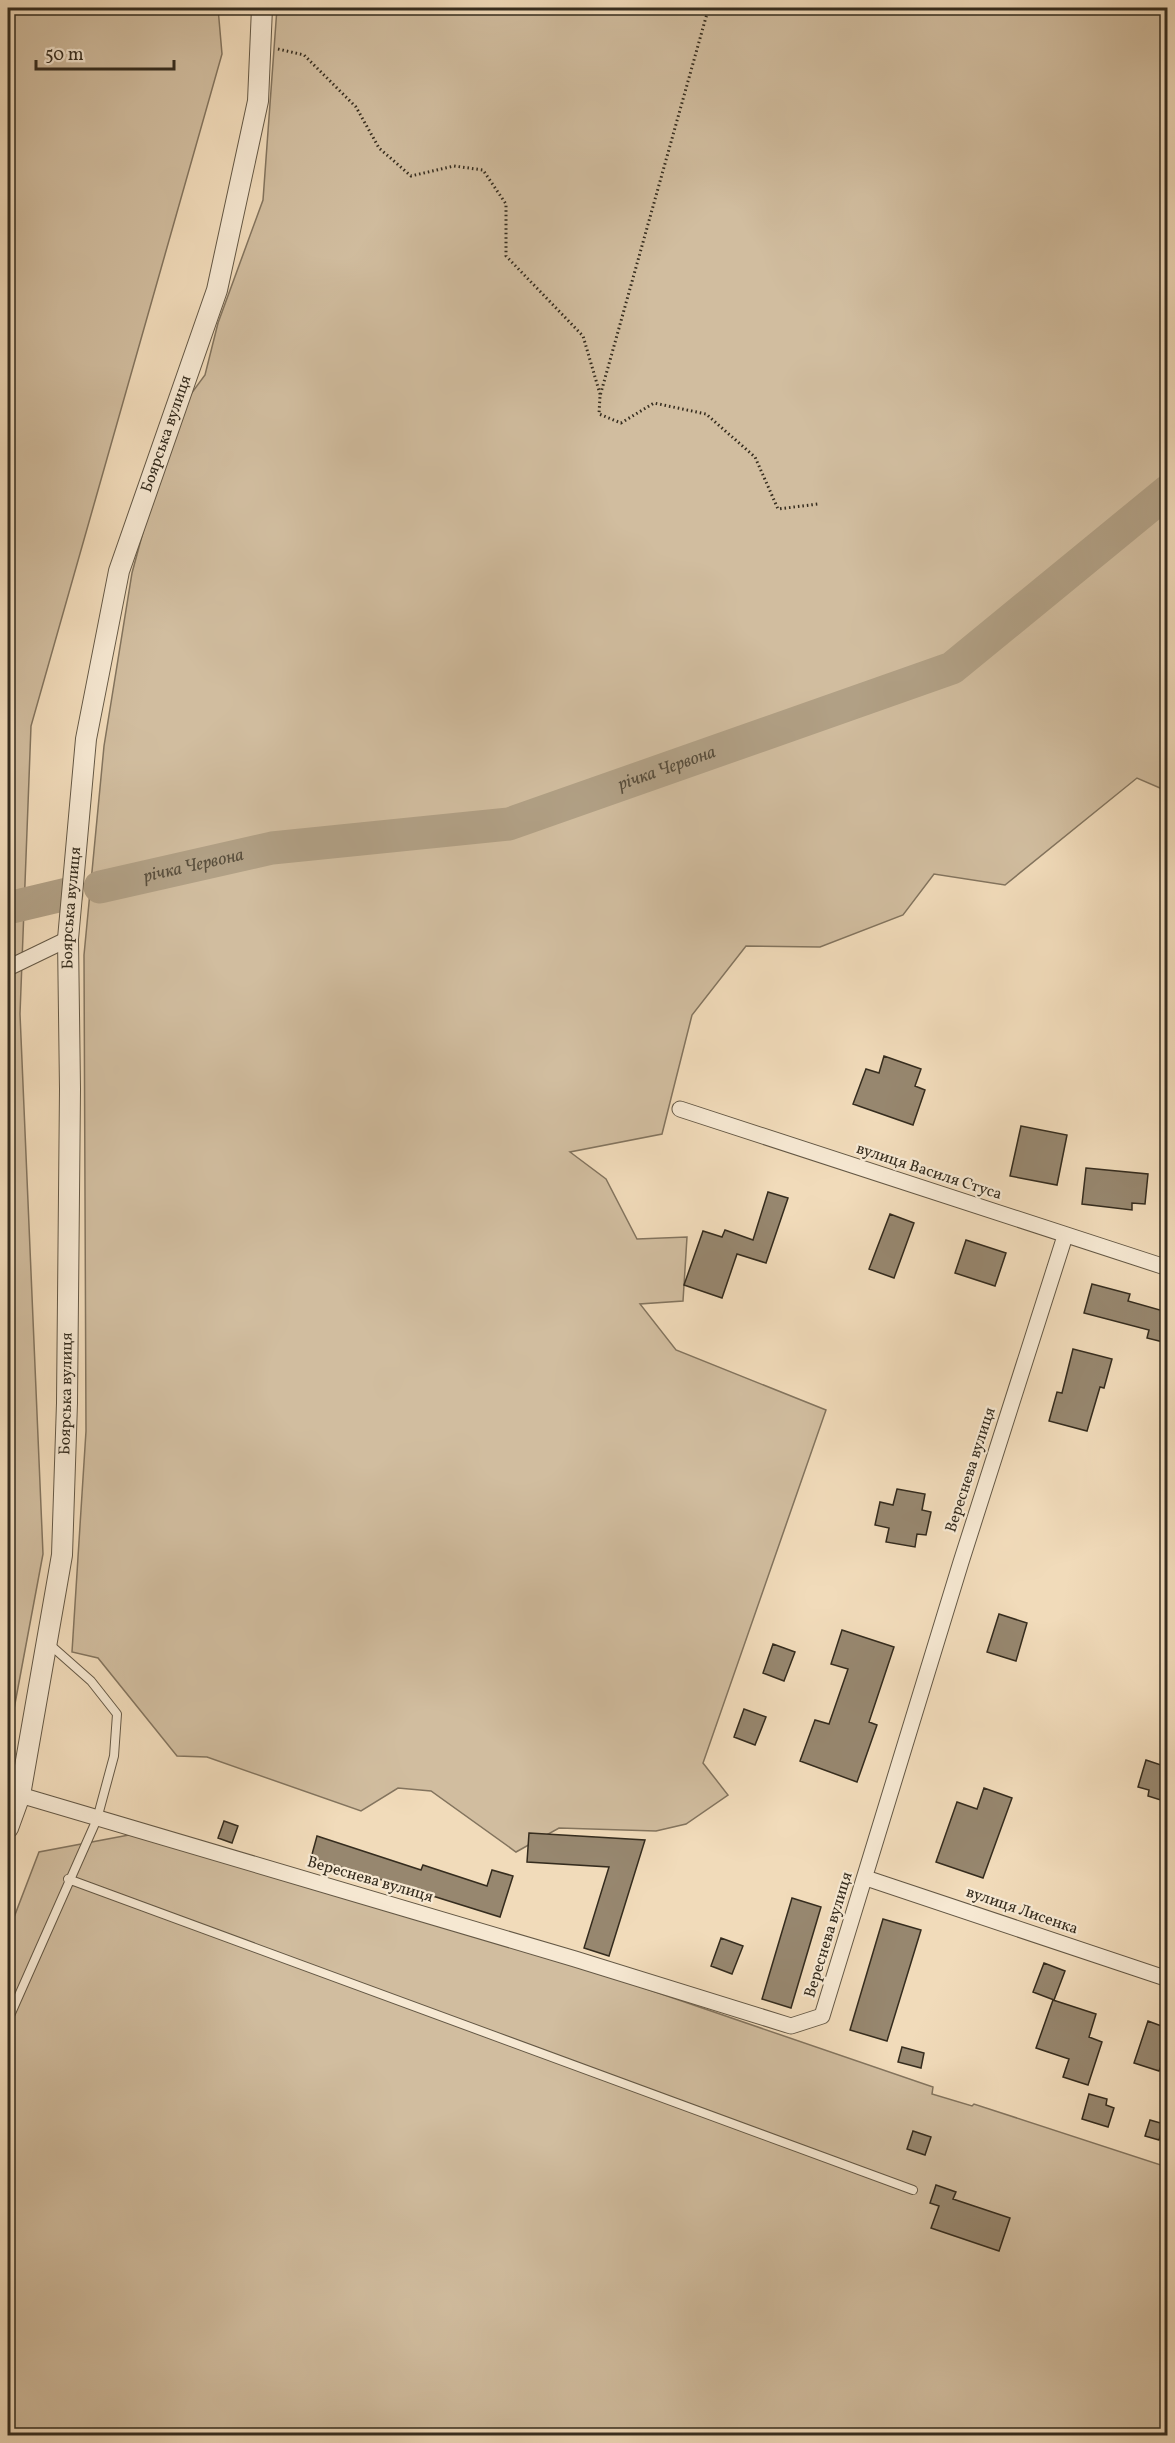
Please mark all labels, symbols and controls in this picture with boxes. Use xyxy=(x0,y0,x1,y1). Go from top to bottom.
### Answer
scale bar xyxy=(36,33,174,71)
text: 50 m xyxy=(45,43,84,68)
street label: Боярська вулиця xyxy=(136,372,197,496)
water label: річка Червона xyxy=(614,740,719,797)
water label: річка Червона xyxy=(141,842,246,889)
street label: Боярська вулиця xyxy=(57,846,87,969)
street label: вулиця Василя Стуса xyxy=(853,1138,1005,1206)
street label: Боярська вулиця xyxy=(54,1332,79,1456)
street label: Вереснева вулиця xyxy=(940,1405,1002,1535)
street label: Вереснева вулиця xyxy=(304,1851,436,1909)
street label: Вереснева вулиця xyxy=(799,1869,859,2001)
street label: вулиця Лисенка xyxy=(963,1882,1081,1940)

